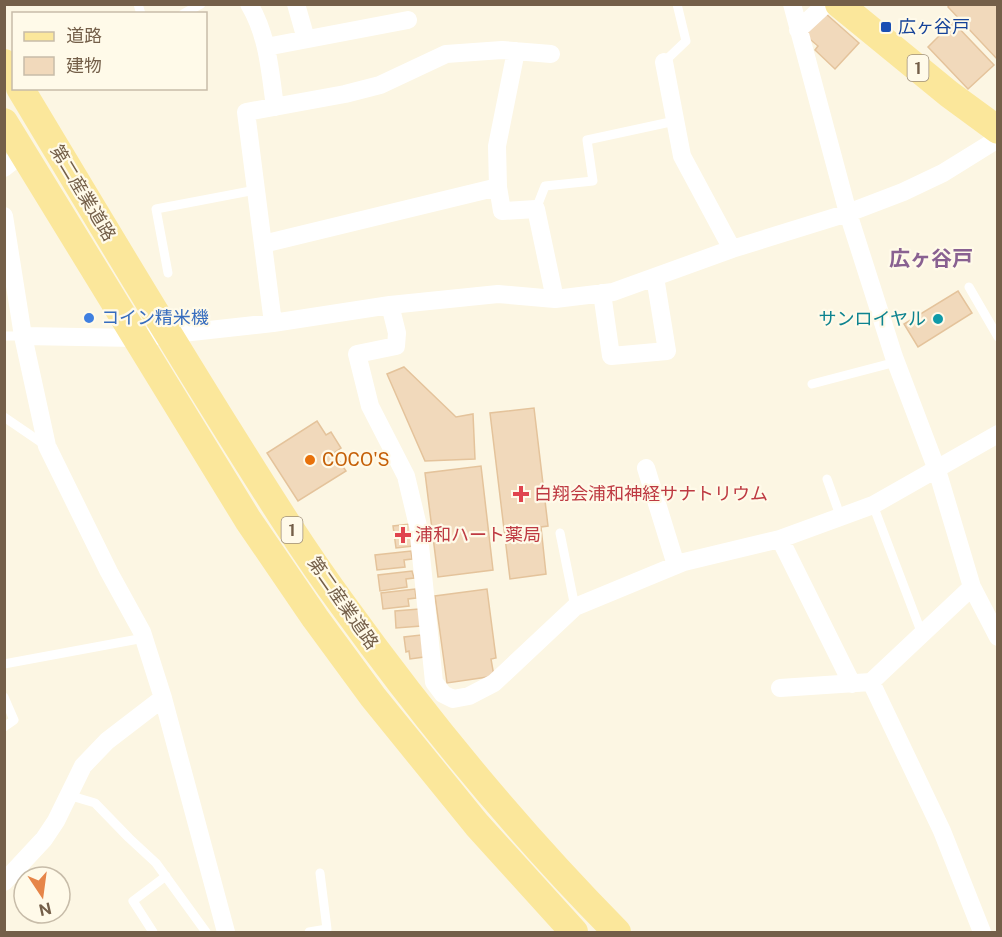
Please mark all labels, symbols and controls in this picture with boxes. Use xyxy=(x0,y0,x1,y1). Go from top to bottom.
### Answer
legend xyxy=(12,12,207,90)
place label: 広ヶ谷戸 xyxy=(898,16,970,37)
marker: 広ヶ谷戸 xyxy=(879,20,893,34)
text: 道路 xyxy=(66,25,102,46)
text: 建物 xyxy=(66,55,102,76)
road number: 1 xyxy=(908,55,928,81)
street label: 第二産業道路 xyxy=(47,141,120,244)
district label: 広ヶ谷戸 xyxy=(889,246,973,271)
place label: コイン精米機 xyxy=(101,307,209,328)
place label: サンロイヤル xyxy=(819,308,926,329)
marker: コイン精米機 xyxy=(82,311,96,325)
marker: サンロイヤル xyxy=(931,312,945,326)
place label: COCO'S xyxy=(322,449,390,470)
marker: COCO'S xyxy=(303,453,317,467)
place label: 白翔会浦和神経サナトリウム xyxy=(534,483,768,504)
marker: 白翔会浦和神経サナトリウム xyxy=(512,485,530,503)
road number: 1 xyxy=(282,517,302,543)
place label: 浦和ハート薬局 xyxy=(415,524,541,545)
marker: 浦和ハート薬局 xyxy=(396,528,410,542)
street label: 第二産業道路 xyxy=(304,552,383,653)
north arrow xyxy=(12,865,72,925)
text: N xyxy=(37,898,53,920)

